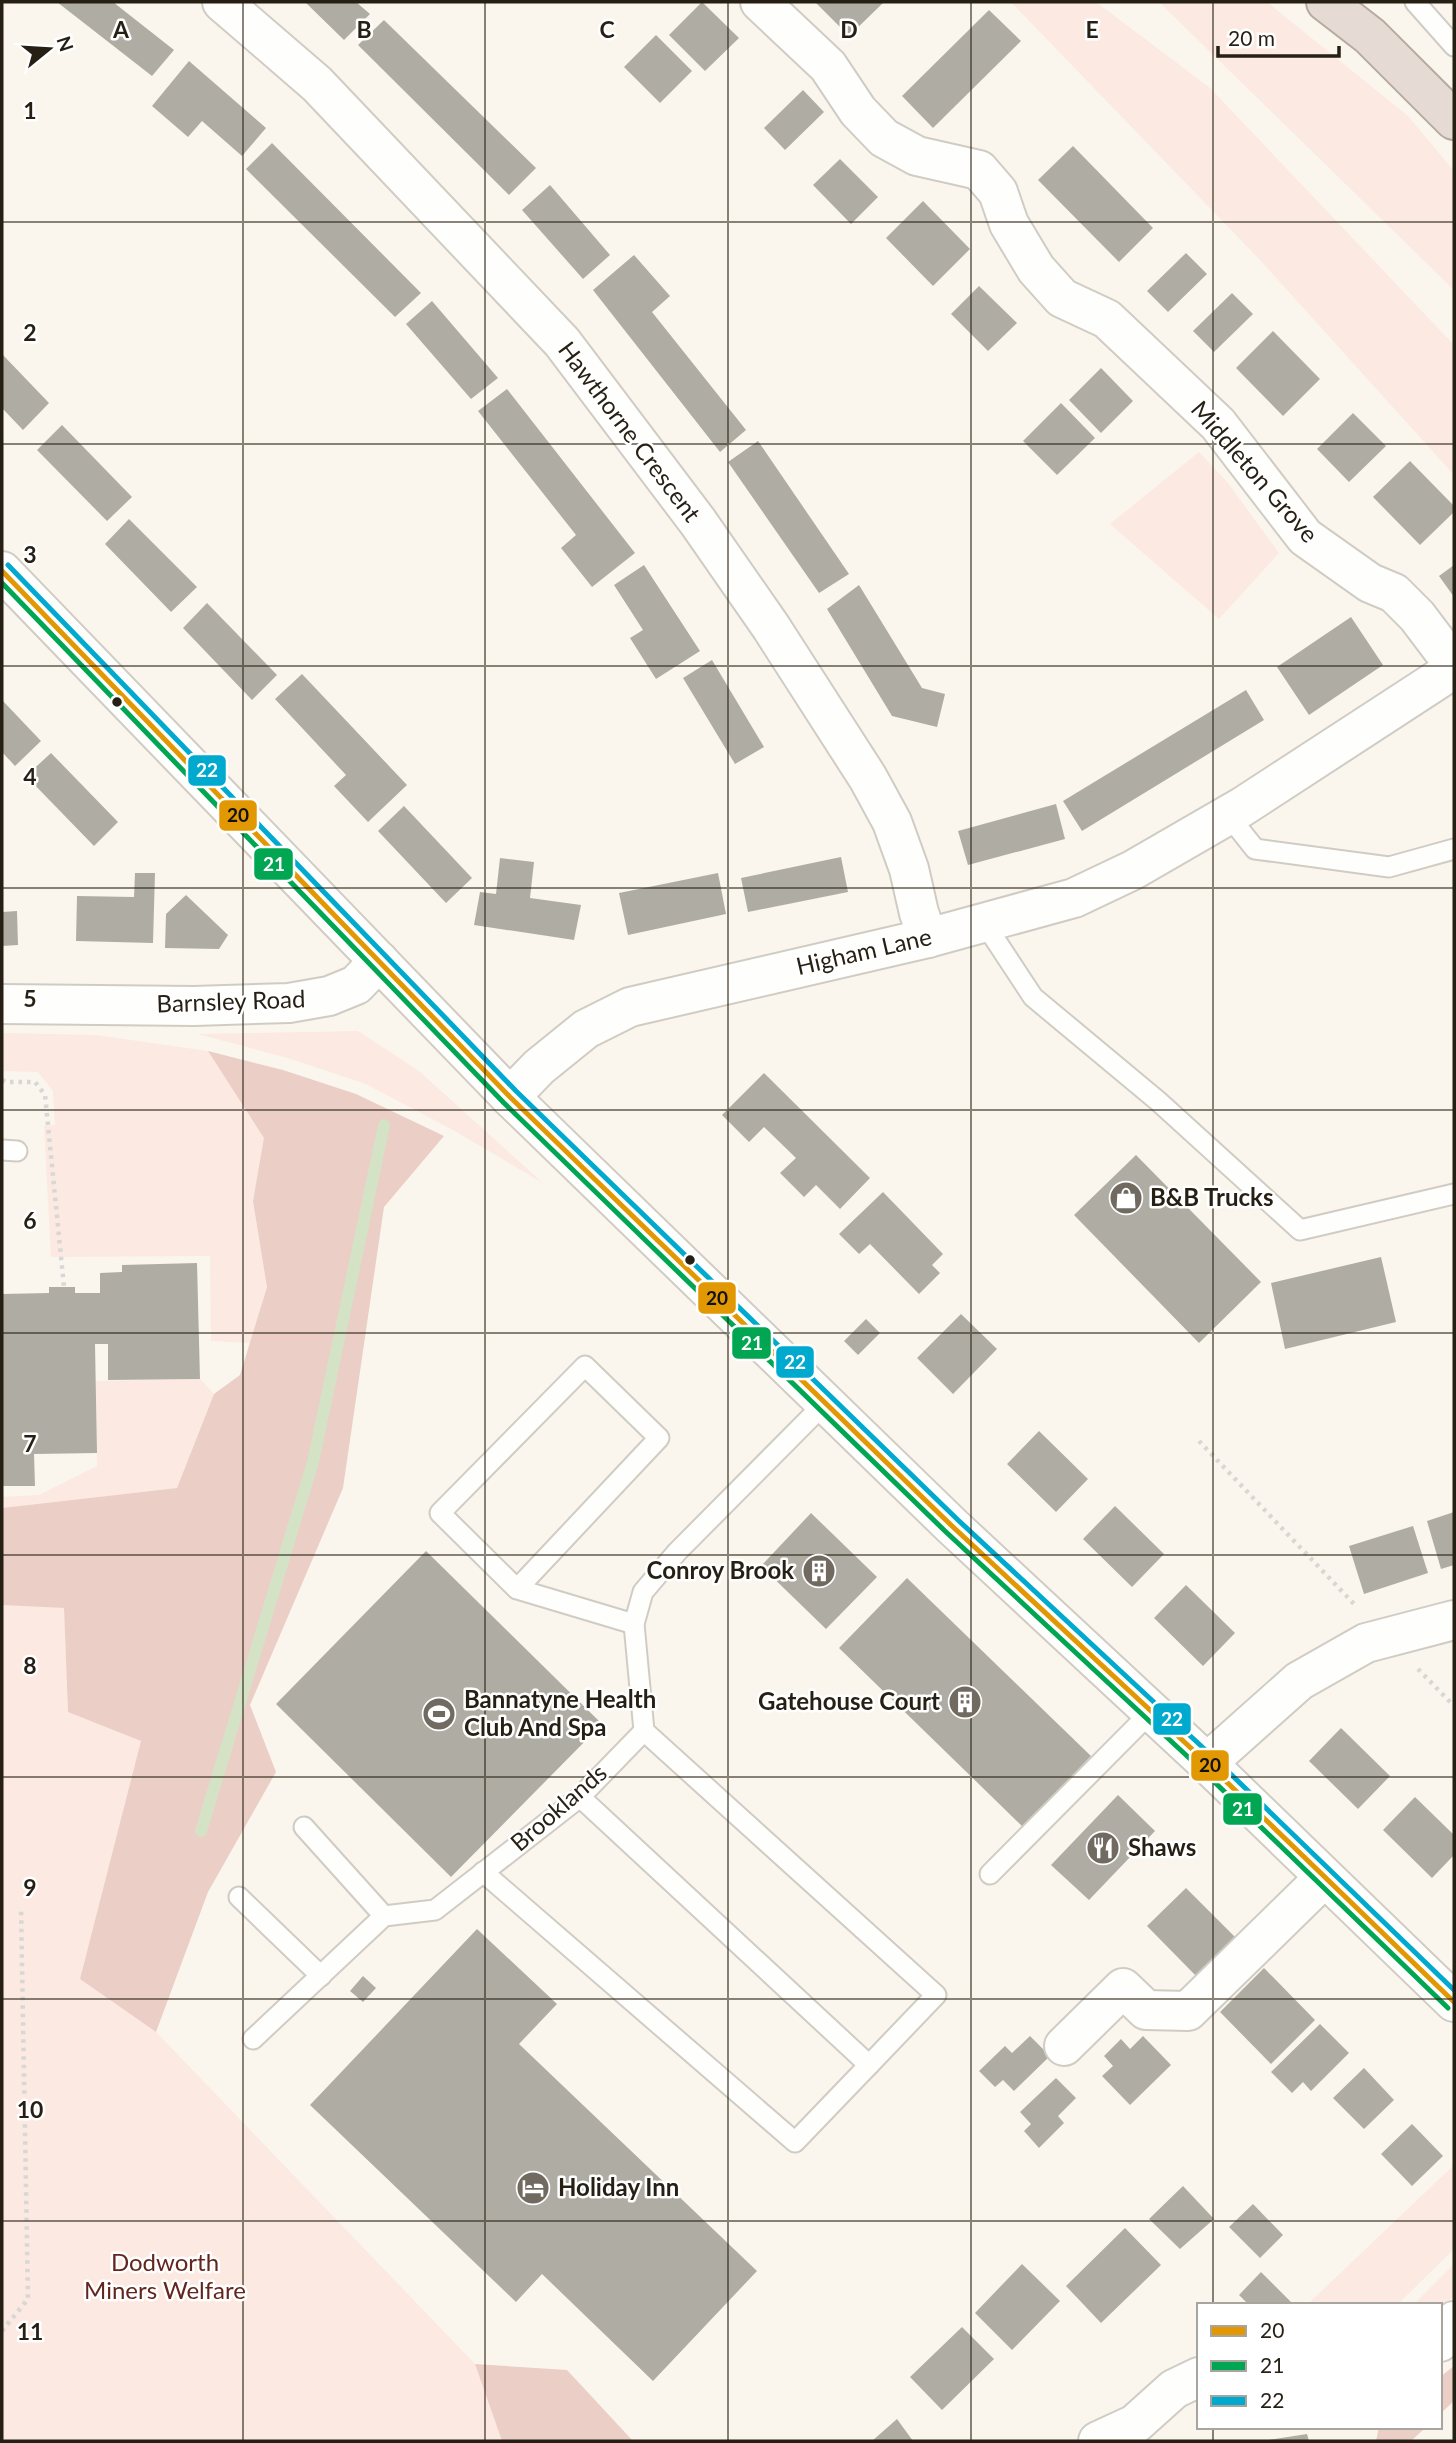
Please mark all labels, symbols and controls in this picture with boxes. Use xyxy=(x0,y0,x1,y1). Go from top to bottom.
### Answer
north arrow xyxy=(14,14,84,84)
scale bar xyxy=(1218,14,1339,58)
text: A xyxy=(112,15,130,43)
text: B xyxy=(356,15,372,43)
text: C xyxy=(599,15,615,43)
text: D xyxy=(840,15,858,43)
text: E xyxy=(1085,15,1099,43)
text: 20 m xyxy=(1228,25,1275,50)
text: N xyxy=(52,33,79,54)
text: 1 xyxy=(23,96,37,124)
text: 2 xyxy=(23,318,37,346)
street label: Hawthorne Crescent xyxy=(553,335,708,527)
street label: Middleton Grove xyxy=(1186,394,1325,548)
text: 3 xyxy=(23,540,37,568)
unlabelled marker xyxy=(110,695,124,709)
line badge: 22 xyxy=(187,754,227,787)
text: 22 xyxy=(196,758,218,781)
text: 4 xyxy=(23,762,37,790)
line badge: 20 xyxy=(218,799,258,832)
text: 20 xyxy=(227,803,249,826)
line badge: 21 xyxy=(253,847,294,881)
text: 21 xyxy=(263,852,285,875)
street label: Higham Lane xyxy=(793,921,934,980)
street label: Barnsley Road xyxy=(156,983,306,1018)
text: 5 xyxy=(23,984,37,1012)
shop icon: B&B Trucks xyxy=(1107,1179,1145,1217)
place label: B&B Trucks xyxy=(1150,1182,1273,1211)
text: 6 xyxy=(23,1206,37,1234)
unlabelled marker xyxy=(683,1253,697,1267)
line badge: 20 xyxy=(697,1281,737,1315)
text: 20 xyxy=(706,1286,728,1309)
line badge: 21 xyxy=(731,1326,772,1360)
text: 21 xyxy=(741,1331,763,1354)
line badge: 22 xyxy=(775,1345,815,1379)
text: 22 xyxy=(784,1350,806,1373)
text: 7 xyxy=(23,1429,37,1457)
building icon: Conroy Brook xyxy=(800,1552,838,1590)
place label: Conroy Brook xyxy=(647,1555,794,1584)
text: 8 xyxy=(23,1651,37,1679)
building icon: Gatehouse Court xyxy=(946,1683,984,1721)
place label: Bannatyne Health Club And Spa xyxy=(464,1684,656,1741)
place label: Gatehouse Court xyxy=(758,1686,940,1715)
sports icon: Bannatyne Health Club And Spa xyxy=(420,1695,458,1733)
line badge: 22 xyxy=(1152,1702,1192,1736)
text: 22 xyxy=(1161,1707,1183,1730)
line badge: 20 xyxy=(1190,1749,1230,1782)
text: 20 xyxy=(1199,1753,1221,1776)
street label: Brooklands xyxy=(504,1757,612,1856)
line badge: 21 xyxy=(1222,1792,1263,1826)
text: 21 xyxy=(1232,1797,1254,1820)
restaurant icon: Shaws xyxy=(1084,1829,1122,1867)
place label: Shaws xyxy=(1128,1832,1196,1861)
text: 9 xyxy=(23,1873,37,1901)
text: 10 xyxy=(17,2095,43,2123)
hotel icon: Holiday Inn xyxy=(514,2169,552,2207)
place label: Holiday Inn xyxy=(558,2172,679,2201)
park label: Dodworth Miners Welfare xyxy=(84,2247,246,2304)
legend xyxy=(1197,2303,1442,2429)
text: 11 xyxy=(17,2317,43,2345)
text: 20 xyxy=(1260,2317,1284,2342)
text: 21 xyxy=(1260,2352,1284,2377)
text: 22 xyxy=(1260,2387,1284,2412)

